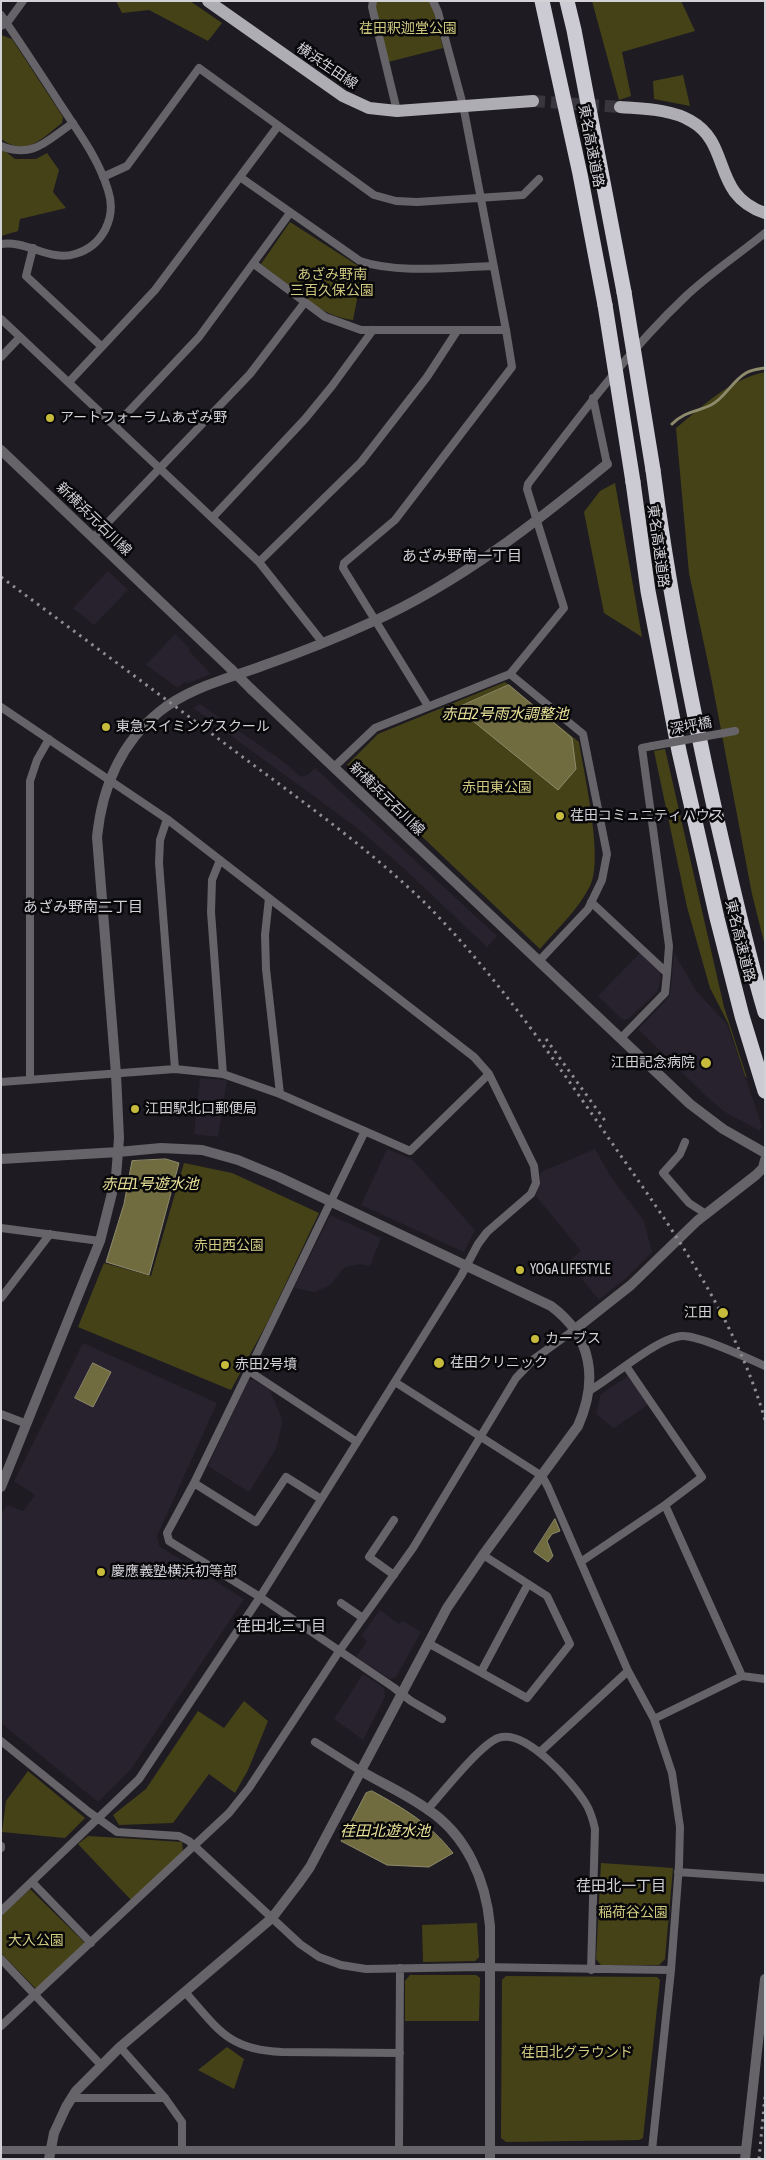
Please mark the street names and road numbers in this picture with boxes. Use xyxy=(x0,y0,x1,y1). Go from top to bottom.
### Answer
street label: 横浜生田線 xyxy=(293,39,361,93)
street label: 東名高速道路 xyxy=(575,103,607,189)
street label: 新横浜元石川線 xyxy=(53,479,135,559)
street label: 東名高速道路 xyxy=(644,503,672,589)
street label: 深坪橋 xyxy=(669,714,713,738)
street label: 新横浜元石川線 xyxy=(346,759,428,839)
street label: 東名高速道路 xyxy=(722,898,758,984)

